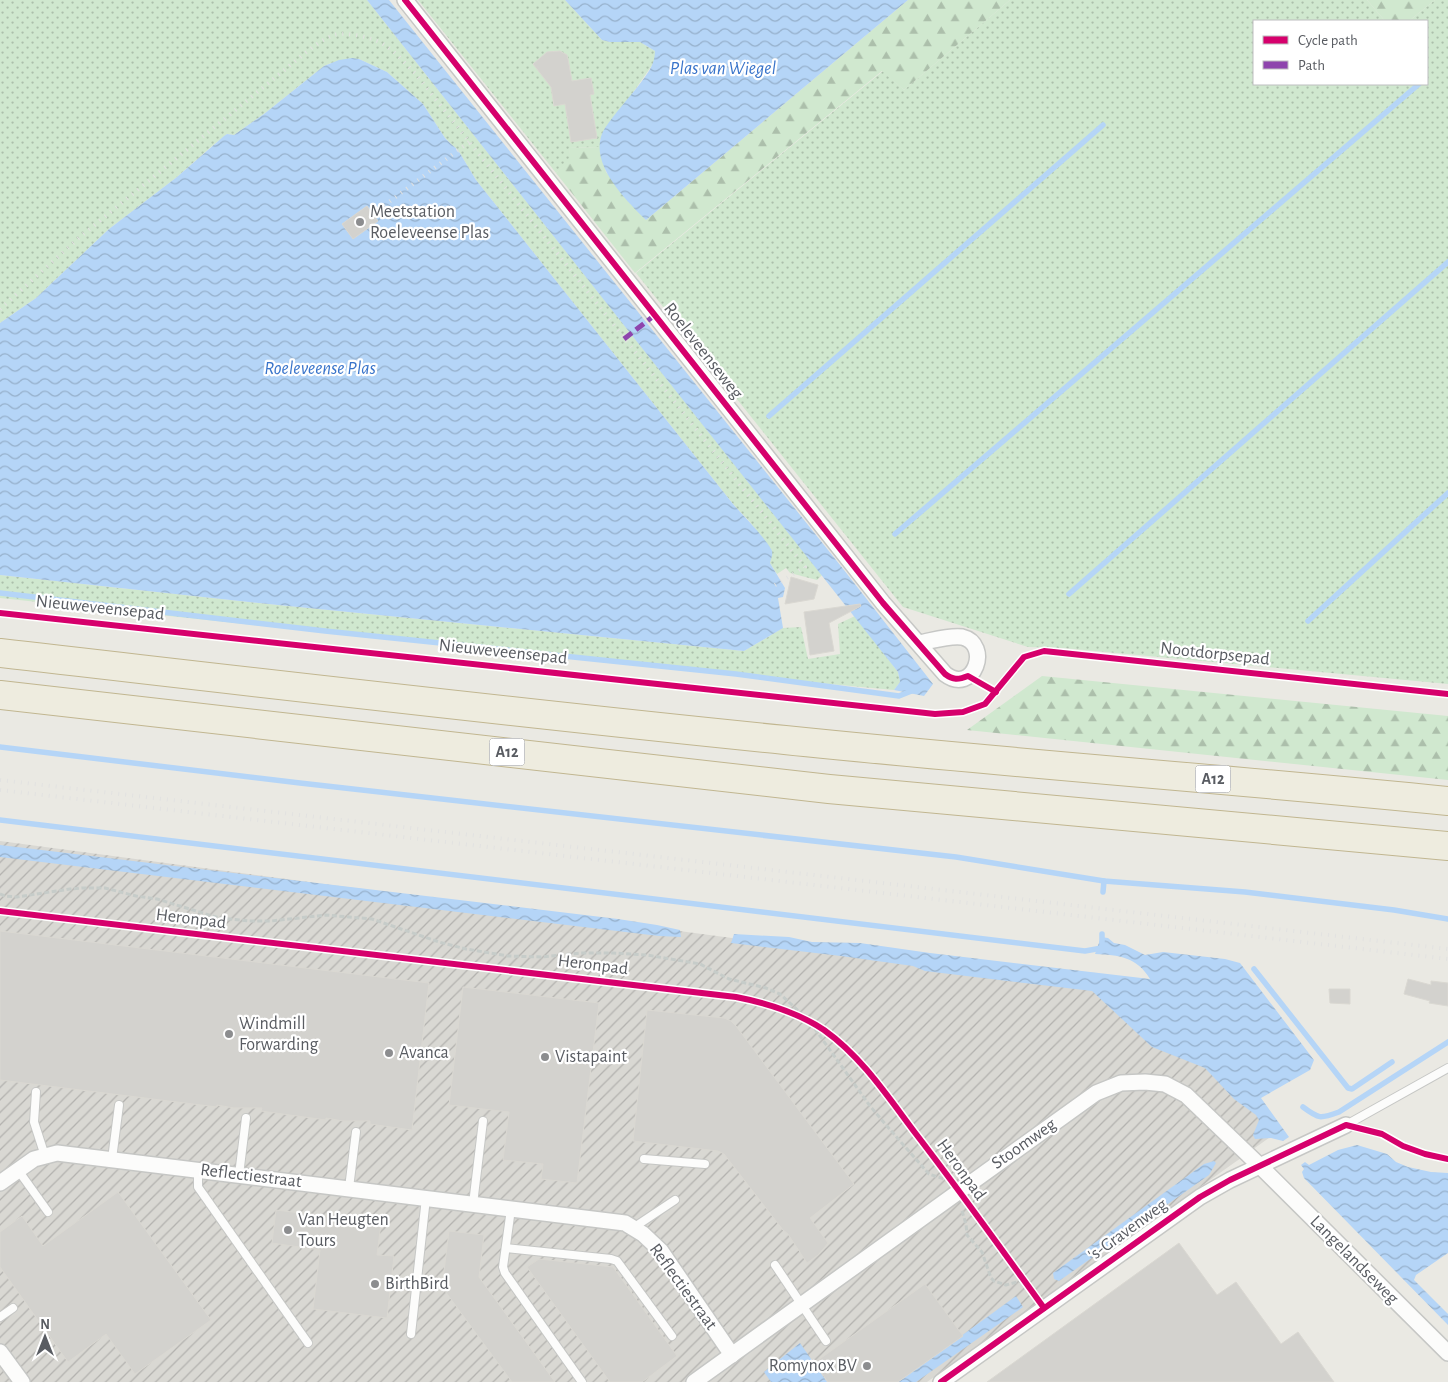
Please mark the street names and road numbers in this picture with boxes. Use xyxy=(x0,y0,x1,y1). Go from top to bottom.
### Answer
street label: Roeleveenseweg xyxy=(660,300,746,402)
street label: Nieuweveensepad xyxy=(35,592,165,624)
street label: Nieuweveensepad xyxy=(438,636,568,668)
street label: Nootdorpsepad xyxy=(1159,639,1271,669)
road number: A12 xyxy=(490,739,524,766)
road number: A12 xyxy=(1196,766,1230,792)
street label: Heronpad xyxy=(155,906,227,932)
street label: Heronpad xyxy=(557,952,629,978)
street label: Stoomweg xyxy=(988,1115,1060,1173)
street label: Heronpad xyxy=(933,1136,989,1204)
street label: Reflectiestraat xyxy=(199,1161,303,1191)
street label: 's-Gravenweg xyxy=(1085,1195,1171,1265)
street label: Langelandseweg xyxy=(1306,1212,1402,1308)
street label: Reflectiestraat xyxy=(646,1240,720,1334)

